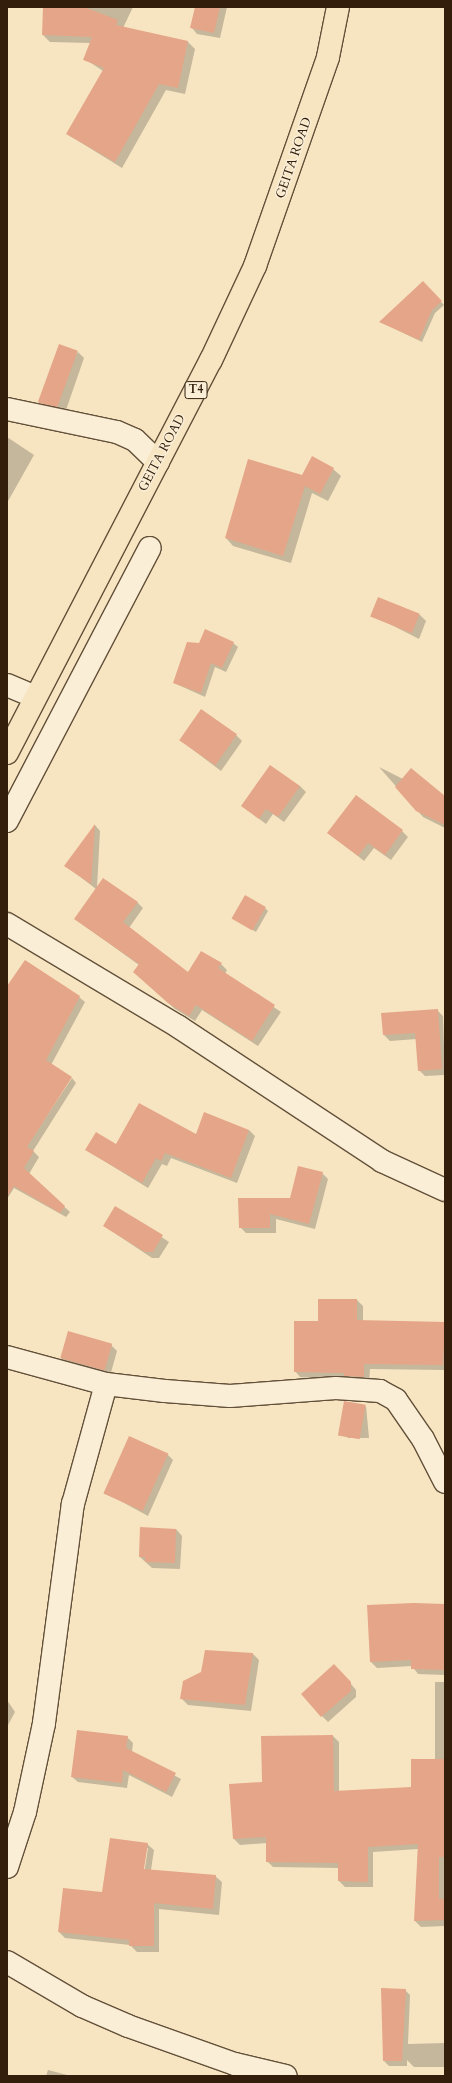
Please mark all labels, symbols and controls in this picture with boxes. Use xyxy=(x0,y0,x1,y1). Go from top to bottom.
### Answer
street label: GEITA ROAD xyxy=(273,115,315,201)
road number: T4 xyxy=(184,380,208,400)
street label: GEITA ROAD xyxy=(135,412,189,494)

